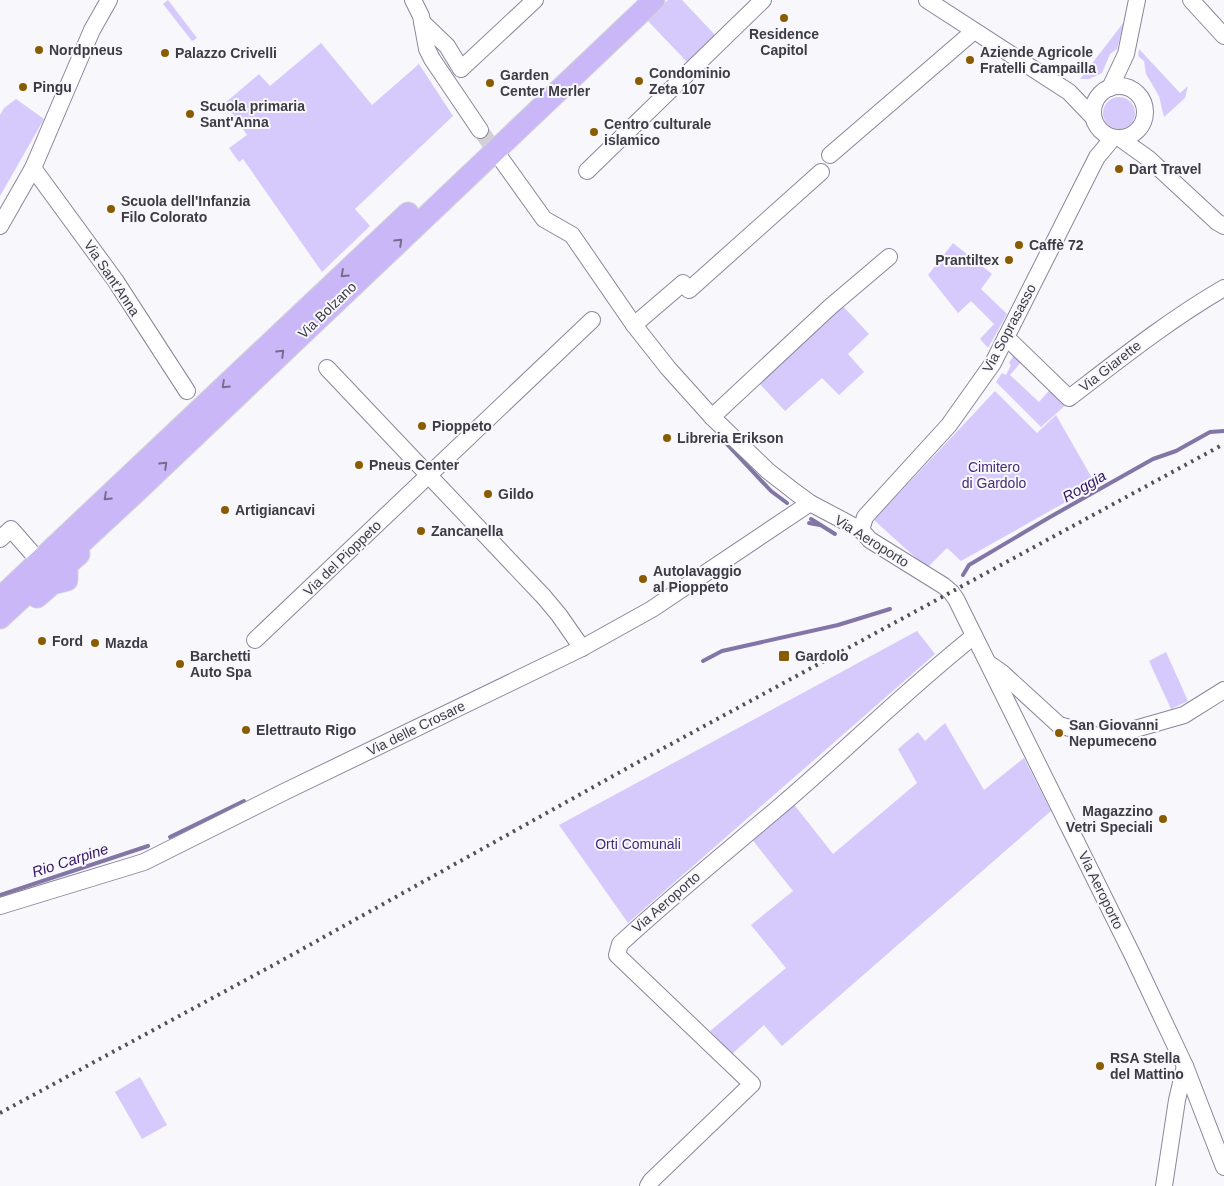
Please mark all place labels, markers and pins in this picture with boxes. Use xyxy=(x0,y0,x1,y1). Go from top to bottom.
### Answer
marker: Residence Capitol xyxy=(778,12,790,24)
place label: Residence Capitol xyxy=(749,26,819,58)
place label: Nordpneus xyxy=(49,42,123,58)
marker: Nordpneus xyxy=(33,44,45,56)
place label: Aziende Agricole Fratelli Campailla xyxy=(980,44,1096,76)
place label: Palazzo Crivelli xyxy=(175,45,277,61)
marker: Palazzo Crivelli xyxy=(159,47,171,59)
marker: Aziende Agricole Fratelli Campailla xyxy=(964,54,976,66)
place label: Condominio Zeta 107 xyxy=(649,65,731,97)
place label: Garden Center Merler xyxy=(500,67,591,99)
marker: Condominio Zeta 107 xyxy=(633,75,645,87)
marker: Garden Center Merler xyxy=(484,77,496,89)
place label: Pingu xyxy=(33,79,72,95)
marker: Pingu xyxy=(17,81,29,93)
place label: Scuola primaria Sant'Anna xyxy=(200,98,305,130)
marker: Scuola primaria Sant'Anna xyxy=(184,108,196,120)
place label: Centro culturale islamico xyxy=(604,116,712,148)
marker: Centro culturale islamico xyxy=(588,126,600,138)
place label: Dart Travel xyxy=(1129,161,1201,177)
marker: Dart Travel xyxy=(1113,163,1125,175)
place label: Scuola dell'Infanzia Filo Colorato xyxy=(121,193,251,225)
marker: Scuola dell'Infanzia Filo Colorato xyxy=(105,203,117,215)
place label: Caffè 72 xyxy=(1029,237,1084,253)
marker: Caffè 72 xyxy=(1013,239,1025,251)
place label: Prantiltex xyxy=(935,252,999,268)
marker: Prantiltex xyxy=(1003,254,1015,266)
place label: Pioppeto xyxy=(432,418,492,434)
marker: Pioppeto xyxy=(416,420,428,432)
place label: Libreria Erikson xyxy=(677,430,784,446)
marker: Libreria Erikson xyxy=(661,432,673,444)
place label: Pneus Center xyxy=(369,457,460,473)
marker: Pneus Center xyxy=(353,459,365,471)
place label: Gildo xyxy=(498,486,534,502)
marker: Gildo xyxy=(482,488,494,500)
place label: Artigiancavi xyxy=(235,502,315,518)
marker: Artigiancavi xyxy=(219,504,231,516)
place label: Zancanella xyxy=(431,523,504,539)
marker: Zancanella xyxy=(415,525,427,537)
place label: Autolavaggio al Pioppeto xyxy=(653,563,742,595)
marker: Autolavaggio al Pioppeto xyxy=(637,573,649,585)
place label: Ford xyxy=(52,633,83,649)
marker: Ford xyxy=(36,635,48,647)
place label: Mazda xyxy=(105,635,148,651)
marker: Mazda xyxy=(89,637,101,649)
place label: Barchetti Auto Spa xyxy=(190,648,252,680)
place label: Gardolo xyxy=(795,648,849,664)
marker: Gardolo xyxy=(777,649,791,663)
marker: Barchetti Auto Spa xyxy=(174,658,186,670)
place label: San Giovanni Nepumeceno xyxy=(1069,717,1158,749)
place label: Elettrauto Rigo xyxy=(256,722,356,738)
marker: Elettrauto Rigo xyxy=(240,724,252,736)
marker: San Giovanni Nepumeceno xyxy=(1053,727,1065,739)
place label: Magazzino Vetri Speciali xyxy=(1066,803,1153,835)
marker: Magazzino Vetri Speciali xyxy=(1157,813,1169,825)
place label: RSA Stella del Mattino xyxy=(1110,1050,1184,1082)
marker: RSA Stella del Mattino xyxy=(1094,1060,1106,1072)

